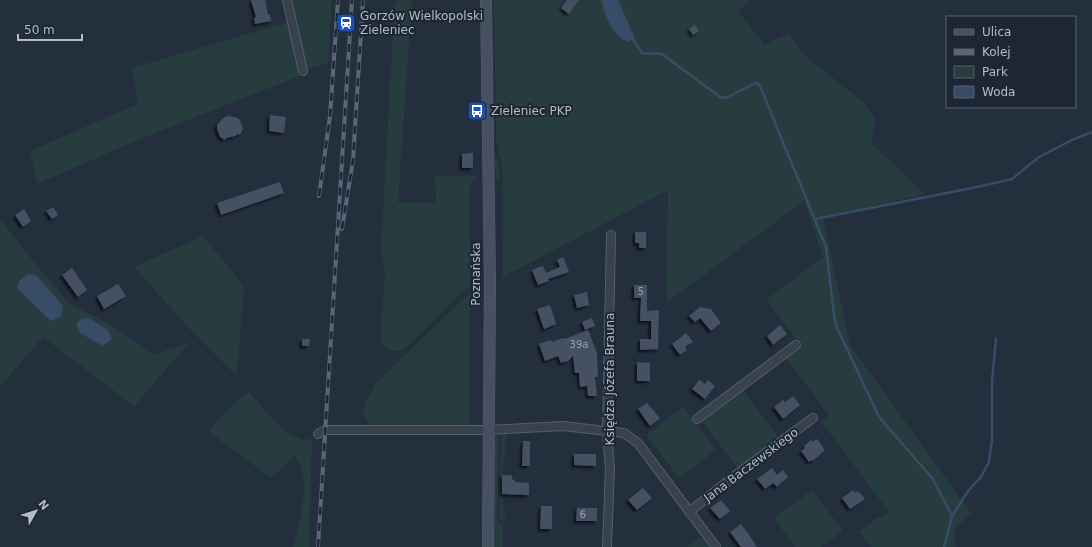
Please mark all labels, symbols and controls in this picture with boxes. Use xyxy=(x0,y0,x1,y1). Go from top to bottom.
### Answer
place label: Gorzów Wielkopolski Zieleniec xyxy=(360,9,483,37)
station icon: Gorzów Wielkopolski Zieleniec xyxy=(335,12,357,34)
scale bar xyxy=(18,16,82,42)
legend xyxy=(946,16,1076,108)
text: 50 m xyxy=(24,23,55,37)
text: Ulica xyxy=(982,25,1011,39)
text: Kolej xyxy=(982,45,1011,59)
text: Park xyxy=(982,65,1008,79)
text: Woda xyxy=(982,85,1015,99)
bus stop icon: Zieleniec PKP xyxy=(466,100,488,122)
place label: Zieleniec PKP xyxy=(491,104,572,118)
street label: Poznańska xyxy=(469,242,483,306)
house number: 5 xyxy=(638,286,644,297)
street label: Księdza Józefa Brauna xyxy=(603,313,617,445)
house number: 39a xyxy=(570,339,588,350)
street label: Jana Baczewskiego xyxy=(700,425,801,506)
north arrow xyxy=(16,491,56,531)
text: N xyxy=(35,497,51,513)
house number: 6 xyxy=(580,509,586,520)

